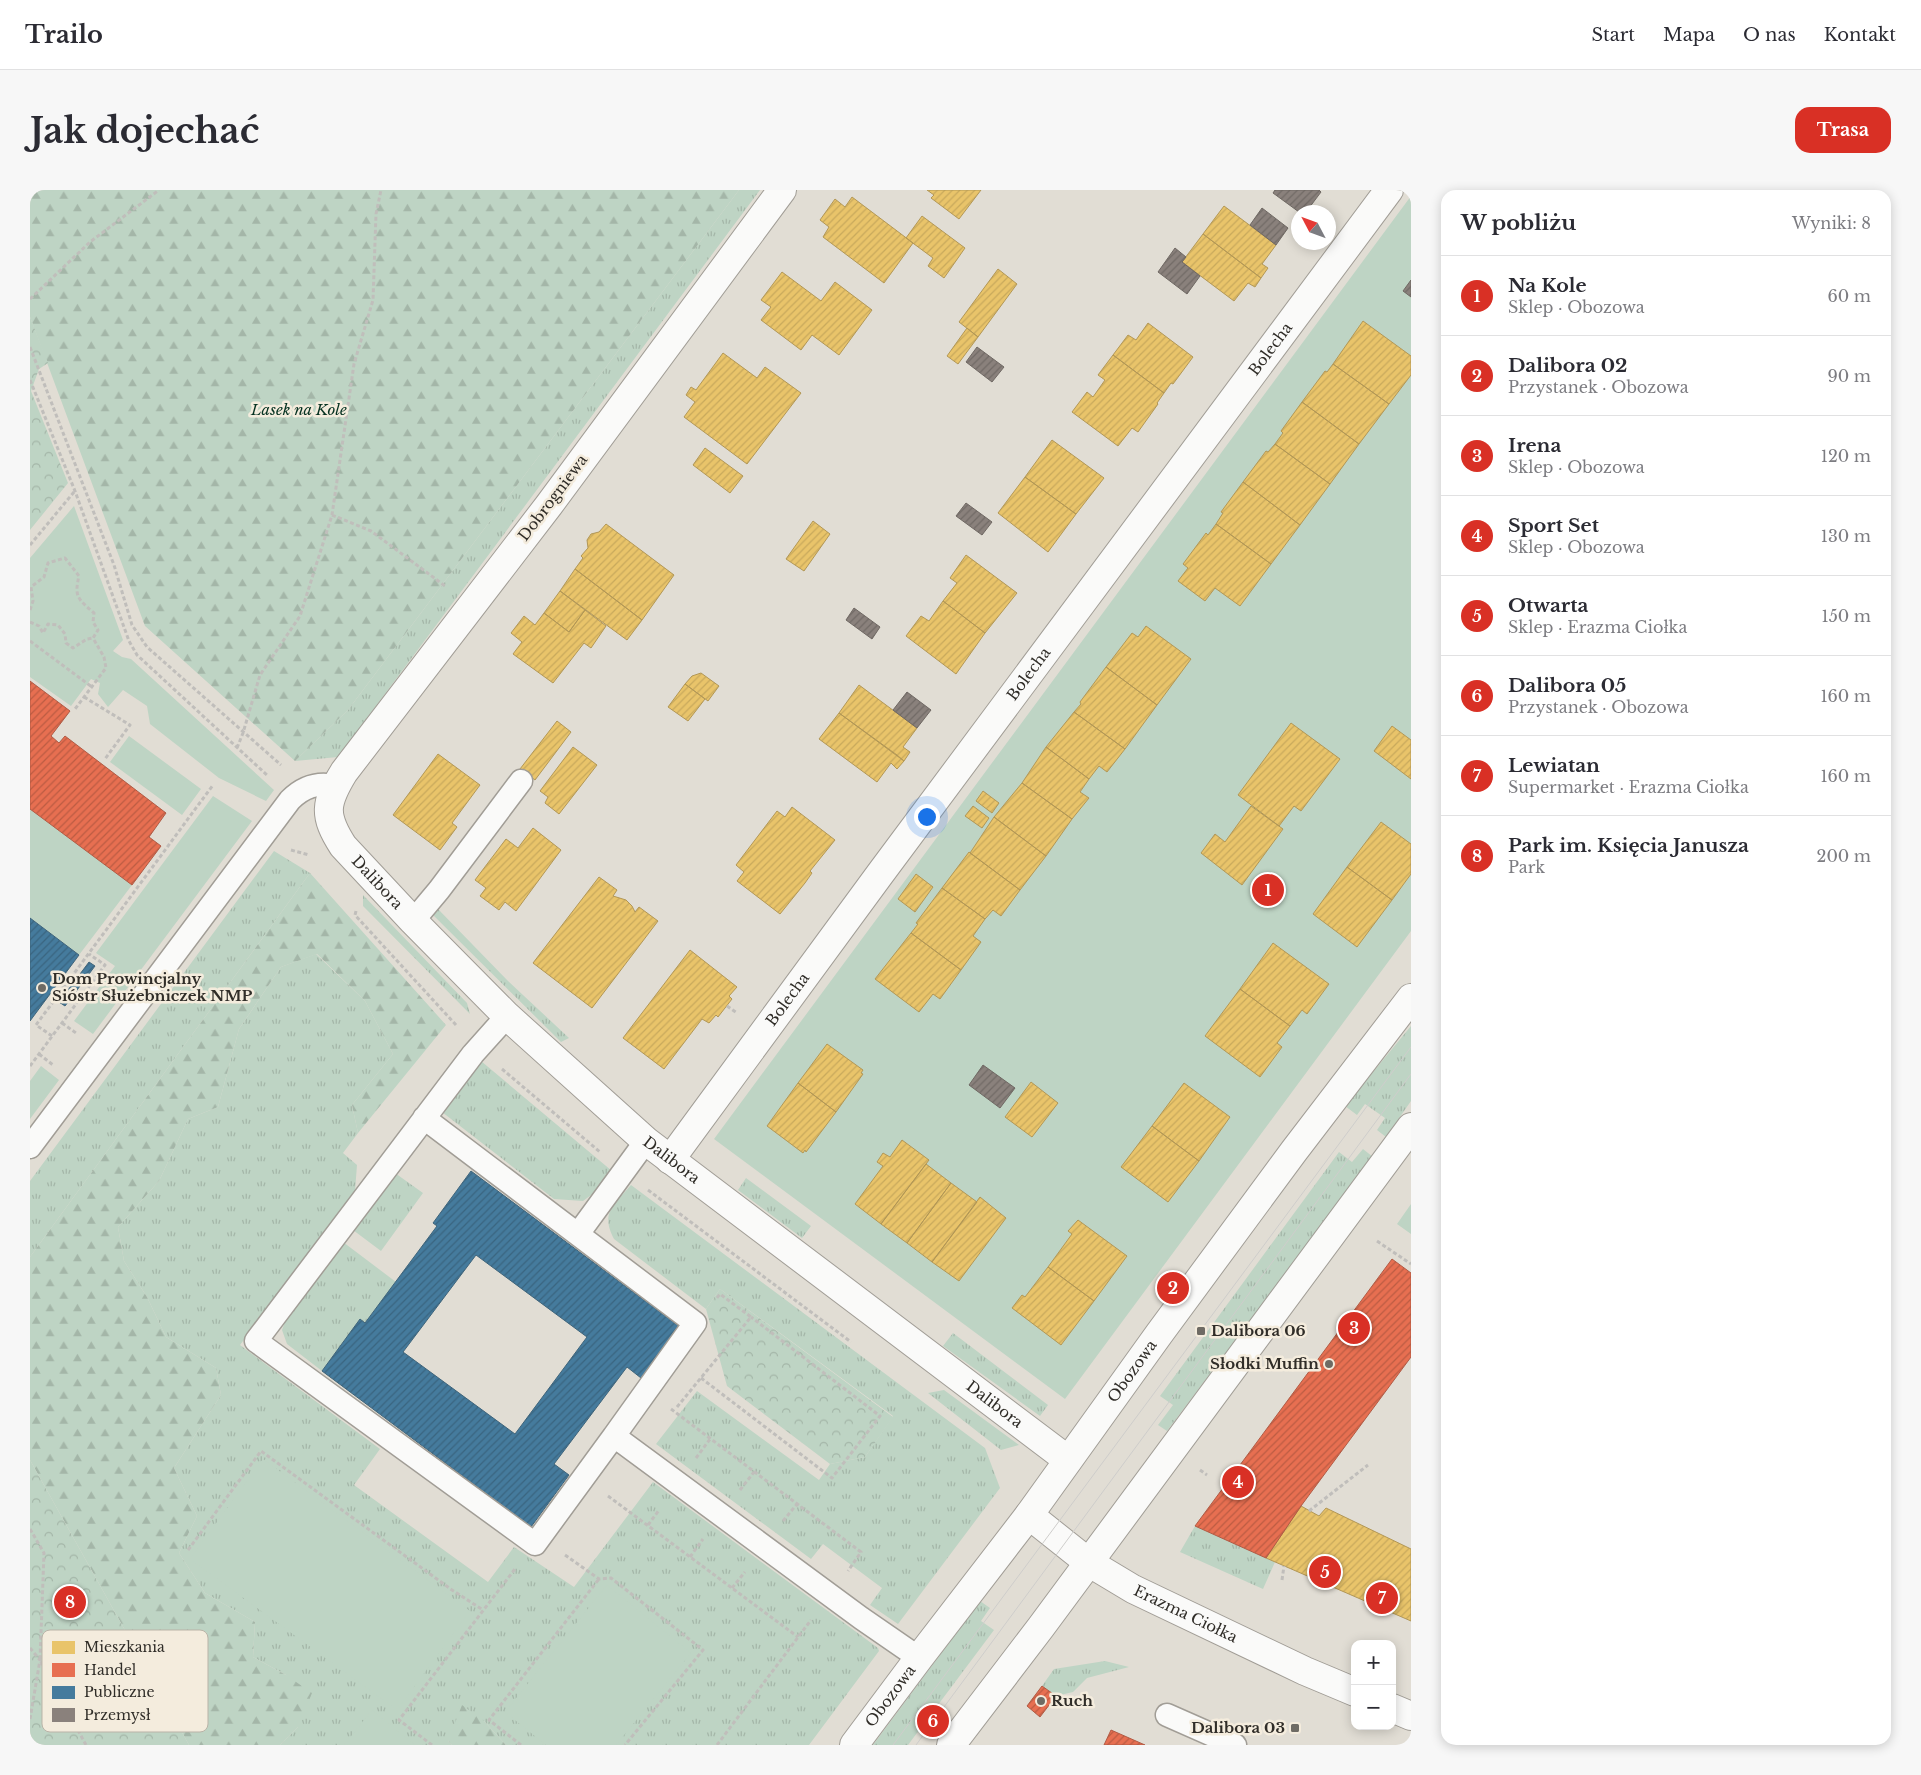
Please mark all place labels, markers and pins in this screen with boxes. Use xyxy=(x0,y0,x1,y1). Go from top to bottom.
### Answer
pin: 1 xyxy=(1252,871,1284,909)
place label: Dom Prowincjalny Sióstr Służebniczek NMP xyxy=(52,969,253,1005)
marker: Dom Prowincjalny Sióstr Służebniczek NMP xyxy=(36,982,48,994)
pin: 2 xyxy=(1157,1269,1189,1307)
pin: 3 xyxy=(1338,1309,1370,1347)
place label: Dalibora 06 xyxy=(1211,1321,1306,1340)
marker: Dalibora 06 xyxy=(1195,1325,1207,1337)
place label: Słodki Muffin xyxy=(1210,1354,1319,1373)
marker: Słodki Muffin xyxy=(1323,1358,1335,1370)
pin: 4 xyxy=(1222,1463,1254,1501)
pin: 5 xyxy=(1309,1553,1341,1591)
pin: 7 xyxy=(1366,1579,1398,1617)
pin: 8 xyxy=(54,1583,86,1621)
place label: Ruch xyxy=(1051,1691,1093,1710)
marker: Ruch xyxy=(1035,1695,1047,1707)
pin: 6 xyxy=(917,1702,949,1740)
place label: Dalibora 03 xyxy=(1191,1718,1285,1737)
marker: Dalibora 03 xyxy=(1289,1722,1301,1734)

